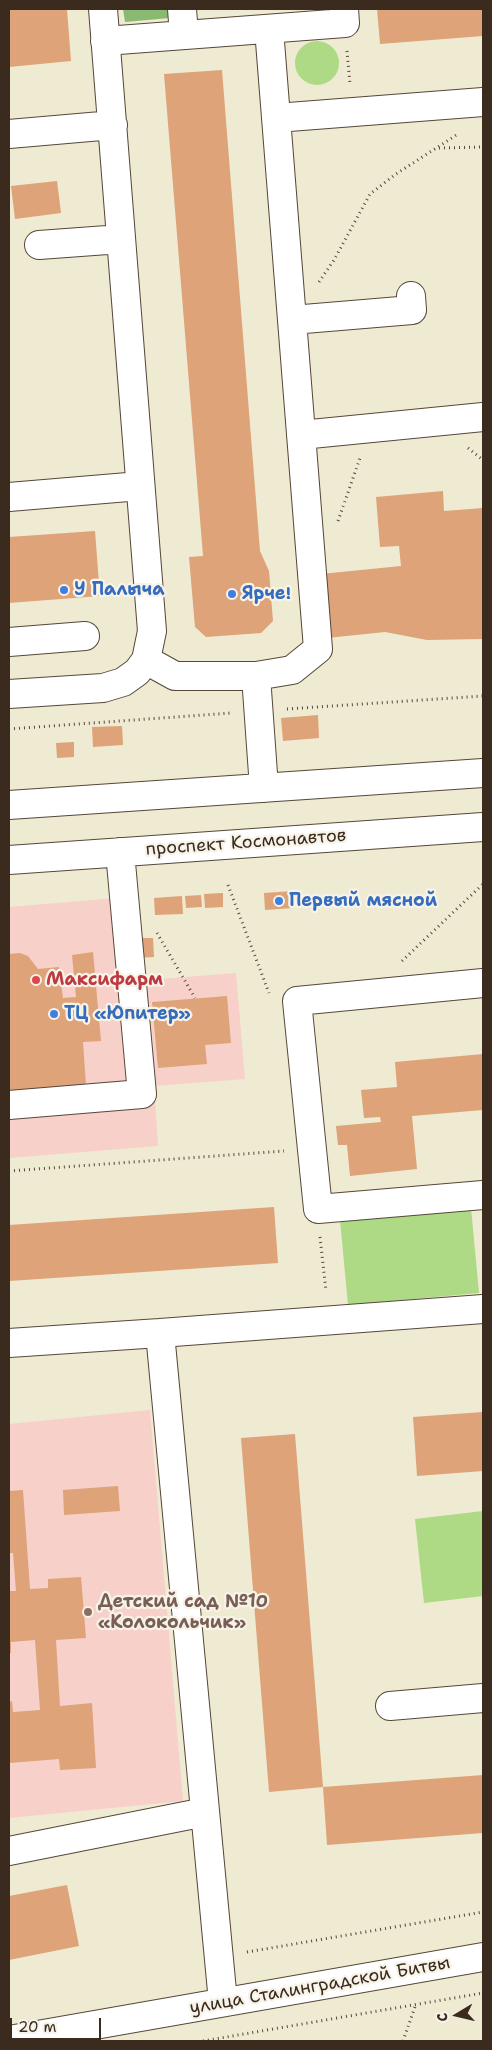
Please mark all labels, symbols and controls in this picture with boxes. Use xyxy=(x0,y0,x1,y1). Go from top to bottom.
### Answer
place label: У Палыча xyxy=(74,579,165,601)
place label: Ярче! xyxy=(242,583,291,605)
marker: У Палыча xyxy=(58,584,70,596)
marker: Ярче! xyxy=(226,588,238,600)
street label: проспект Космонавтов xyxy=(145,825,347,861)
place label: Первый мясной xyxy=(289,890,437,912)
marker: Первый мясной xyxy=(273,895,285,907)
place label: Максифарм xyxy=(46,969,163,991)
marker: Максифарм xyxy=(30,974,42,986)
place label: ТЦ «Юпитер» xyxy=(64,1003,191,1025)
marker: ТЦ «Юпитер» xyxy=(48,1008,60,1020)
place label: Детский сад №10 «Колокольчик» xyxy=(98,1591,268,1634)
marker: Детский сад №10 «Колокольчик» xyxy=(82,1606,94,1618)
street label: улица Сталинградской Битвы xyxy=(188,1952,452,2020)
north arrow xyxy=(432,1990,482,2040)
scale bar xyxy=(12,2008,104,2040)
text: 20 m xyxy=(18,2017,57,2037)

